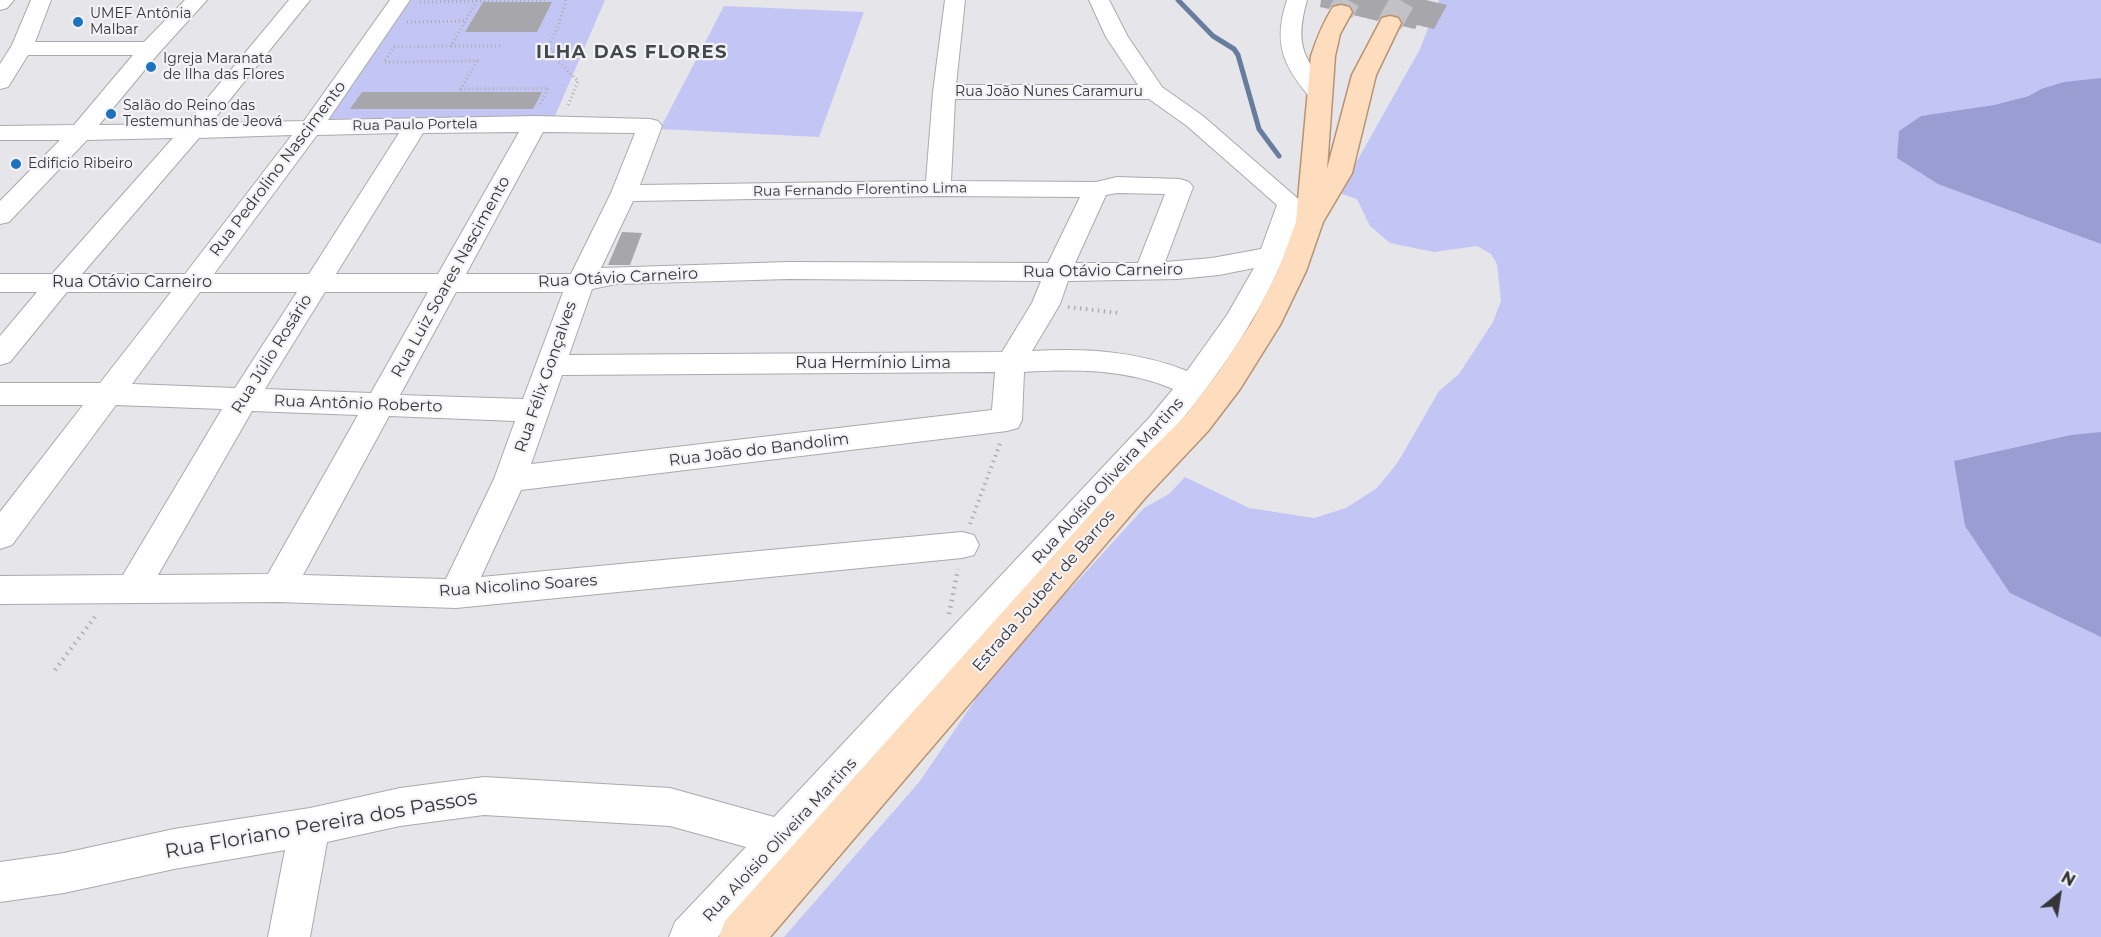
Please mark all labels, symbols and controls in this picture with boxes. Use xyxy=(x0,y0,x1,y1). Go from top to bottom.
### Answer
place label: UMEF Antônia Malbar xyxy=(90,6,192,38)
marker: UMEF Antônia Malbar xyxy=(71,15,85,29)
district label: ILHA DAS FLORES xyxy=(536,42,728,64)
place label: Igreja Maranata de Ilha das Flores xyxy=(163,51,284,84)
marker: Igreja Maranata de Ilha das Flores xyxy=(144,60,158,74)
street label: Rua Pedrolino Nascimento xyxy=(206,77,350,261)
street label: Rua João Nunes Caramuru xyxy=(955,84,1143,100)
place label: Salão do Reino das Testemunhas de Jeová xyxy=(123,98,283,130)
marker: Salão do Reino das Testemunhas de Jeová xyxy=(104,107,118,121)
street label: Rua Paulo Portela xyxy=(352,116,478,134)
place label: Edificio Ribeiro xyxy=(28,156,133,172)
marker: Edificio Ribeiro xyxy=(9,157,23,171)
street label: Rua Luiz Soares Nascimento xyxy=(388,173,514,381)
street label: Rua Fernando Florentino Lima xyxy=(753,180,967,200)
street label: Rua Otávio Carneiro xyxy=(1023,260,1183,282)
street label: Rua Otávio Carneiro xyxy=(538,264,698,292)
street label: Rua Otávio Carneiro xyxy=(52,272,212,292)
street label: Rua Júlio Rosário xyxy=(228,291,316,417)
street label: Rua Félix Gonçalves xyxy=(511,299,581,455)
street label: Rua Hermínio Lima xyxy=(795,353,951,373)
street label: Rua Antônio Roberto xyxy=(273,391,443,417)
street label: Rua Aloísio Oliveira Martins xyxy=(1028,394,1188,568)
street label: Rua João do Bandolim xyxy=(668,429,850,471)
street label: Estrada Joubert de Barros xyxy=(969,506,1119,676)
street label: Rua Nicolino Soares xyxy=(438,571,598,601)
street label: Rua Aloísio Oliveira Martins xyxy=(699,754,861,926)
street label: Rua Floriano Pereira dos Passos xyxy=(163,786,479,864)
north arrow xyxy=(2029,865,2089,925)
text: N xyxy=(2058,868,2079,890)

